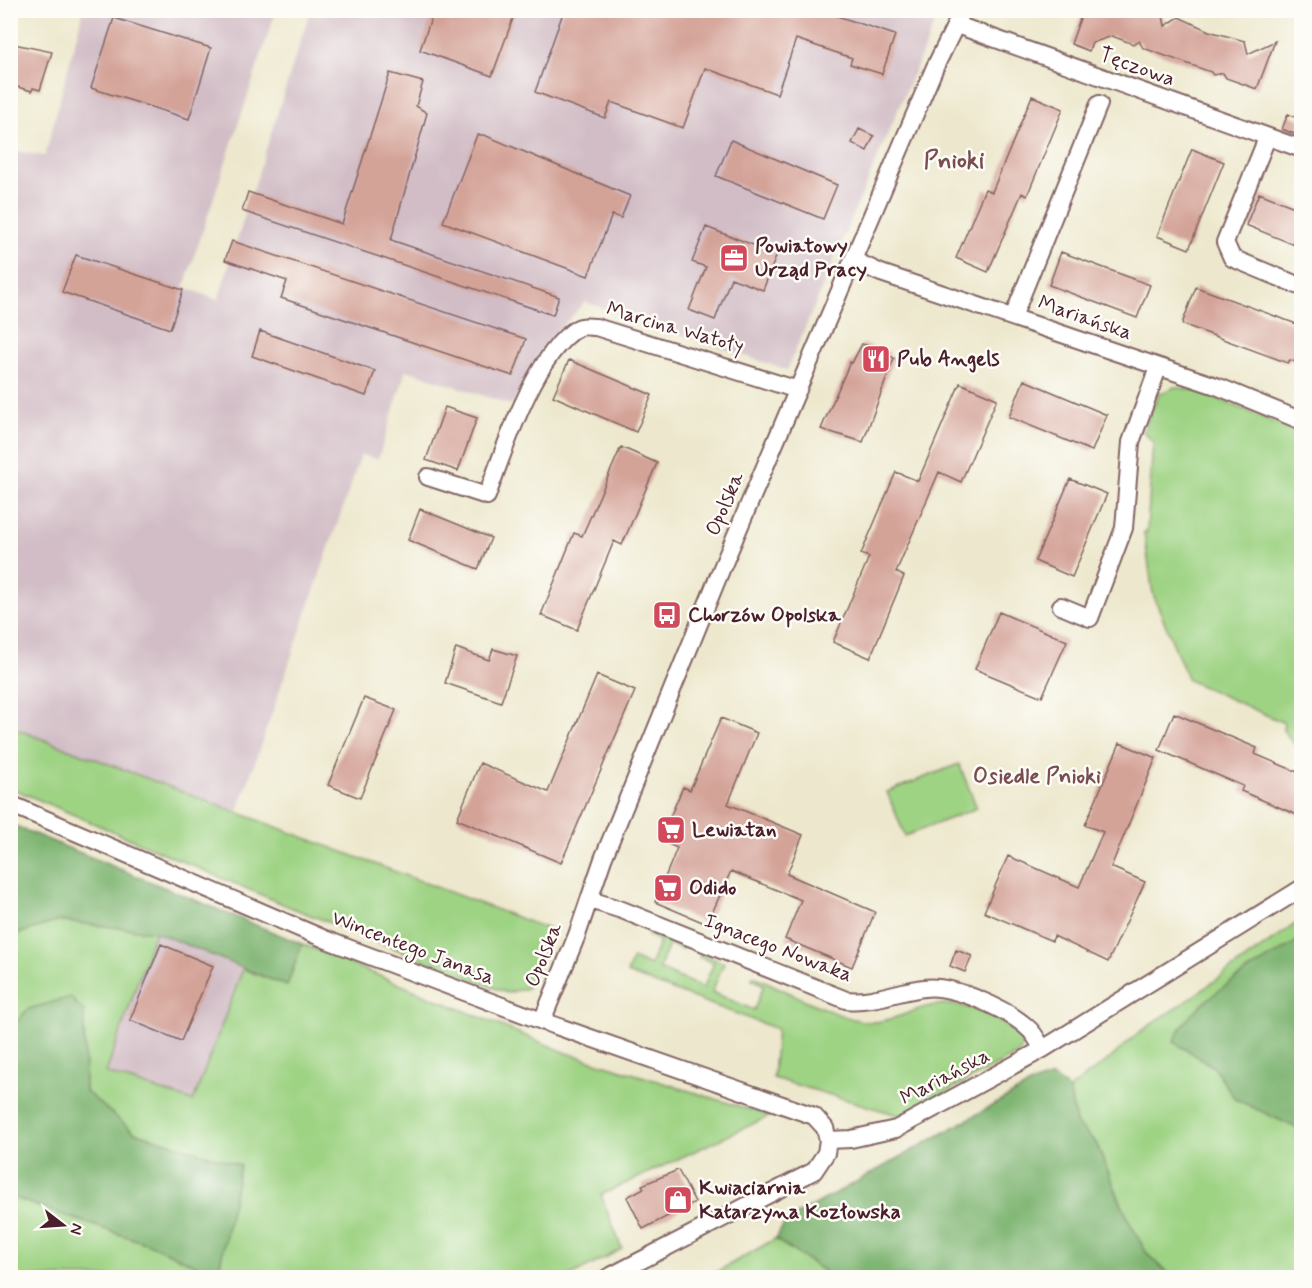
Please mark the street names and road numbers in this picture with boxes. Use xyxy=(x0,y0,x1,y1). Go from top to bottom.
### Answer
street label: Tęczowa xyxy=(1095,40,1179,94)
street label: Mariańska xyxy=(1034,289,1136,347)
street label: Marcina Watoły xyxy=(603,295,747,361)
street label: Opolska xyxy=(699,467,751,540)
street label: Wincentego Janasa xyxy=(327,904,498,993)
street label: Ignacego Nowaka xyxy=(700,907,856,989)
street label: Opolska xyxy=(519,918,570,991)
street label: Mariańska xyxy=(895,1042,995,1112)

